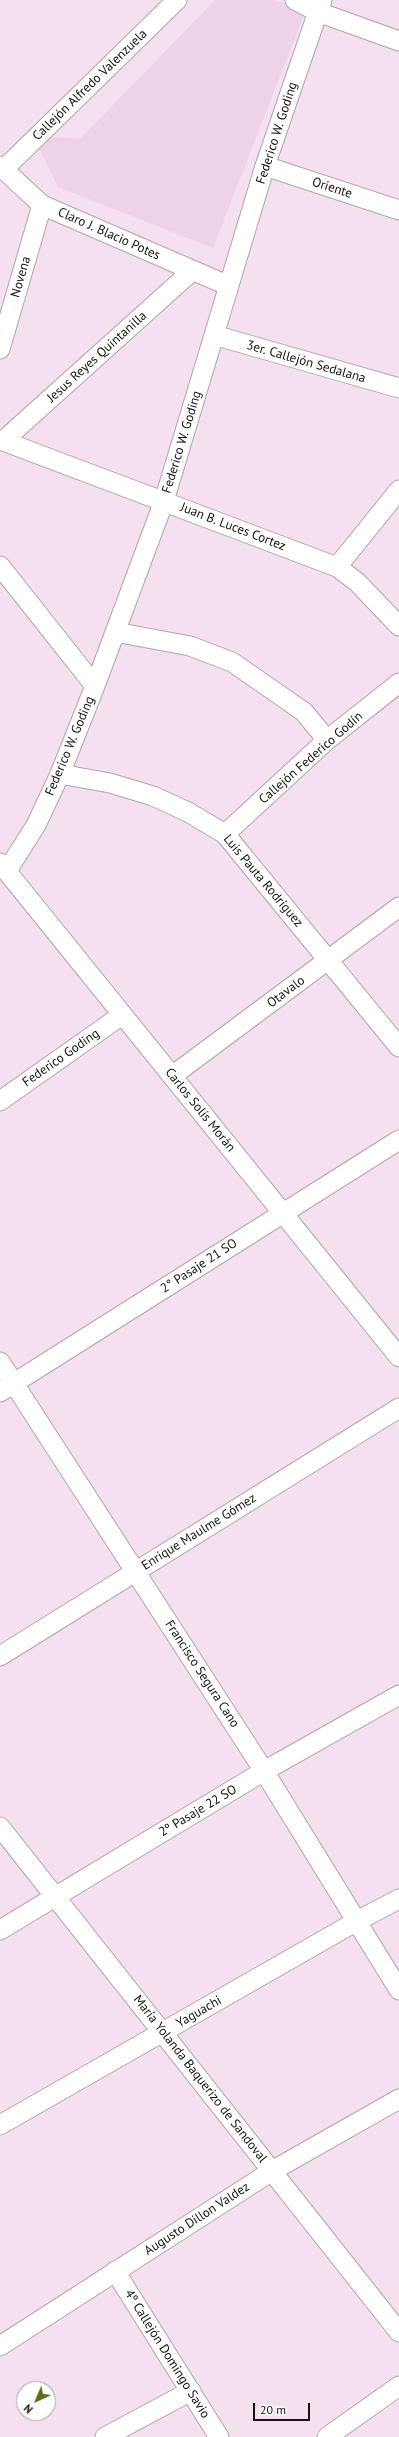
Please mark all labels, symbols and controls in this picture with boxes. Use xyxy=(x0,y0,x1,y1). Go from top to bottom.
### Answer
street label: Callejón Alfredo Valenzuela xyxy=(29,26,151,144)
street label: Federico W. Goding xyxy=(253,80,301,186)
street label: Oriente xyxy=(310,174,354,202)
street label: Claro J. Blacio Potes xyxy=(55,204,163,264)
street label: Novena xyxy=(8,255,34,299)
street label: Jesus Reyes Quintanilla xyxy=(44,308,150,406)
street label: 3er. Callejón Sedalana xyxy=(245,338,367,386)
street label: Federico W. Goding xyxy=(159,389,205,495)
street label: Juan B. Luces Cortez xyxy=(178,500,288,554)
street label: Federico W. Goding xyxy=(42,694,98,798)
street label: Callejón Federico Godín xyxy=(256,709,366,807)
street label: Luis Pauta Rodríguez xyxy=(220,832,306,930)
street label: Otavalo xyxy=(264,973,308,1011)
street label: Federico Goding xyxy=(20,1026,102,1090)
street label: Carlos Solís Morán xyxy=(161,1065,239,1155)
street label: 2° Pasaje 21 SO xyxy=(158,1235,240,1297)
street label: Enrique Maulme Gómez xyxy=(139,1490,259,1574)
street label: Francisco Segura Cano xyxy=(161,1617,243,1731)
street label: 2º Pasaje 22 SO xyxy=(156,1782,240,1840)
street label: María Yolanda Baquerizo de Sandoval xyxy=(130,1992,270,2166)
street label: Yaguachi xyxy=(174,1993,224,2031)
street label: Augusto Dillon Valdez xyxy=(142,2179,252,2259)
street label: 4º Callejón Domingo Savio xyxy=(121,2287,213,2421)
north arrow xyxy=(16,2381,56,2421)
scale bar xyxy=(255,2395,312,2421)
text: N xyxy=(21,2401,36,2416)
text: 20 m xyxy=(260,2402,286,2417)

